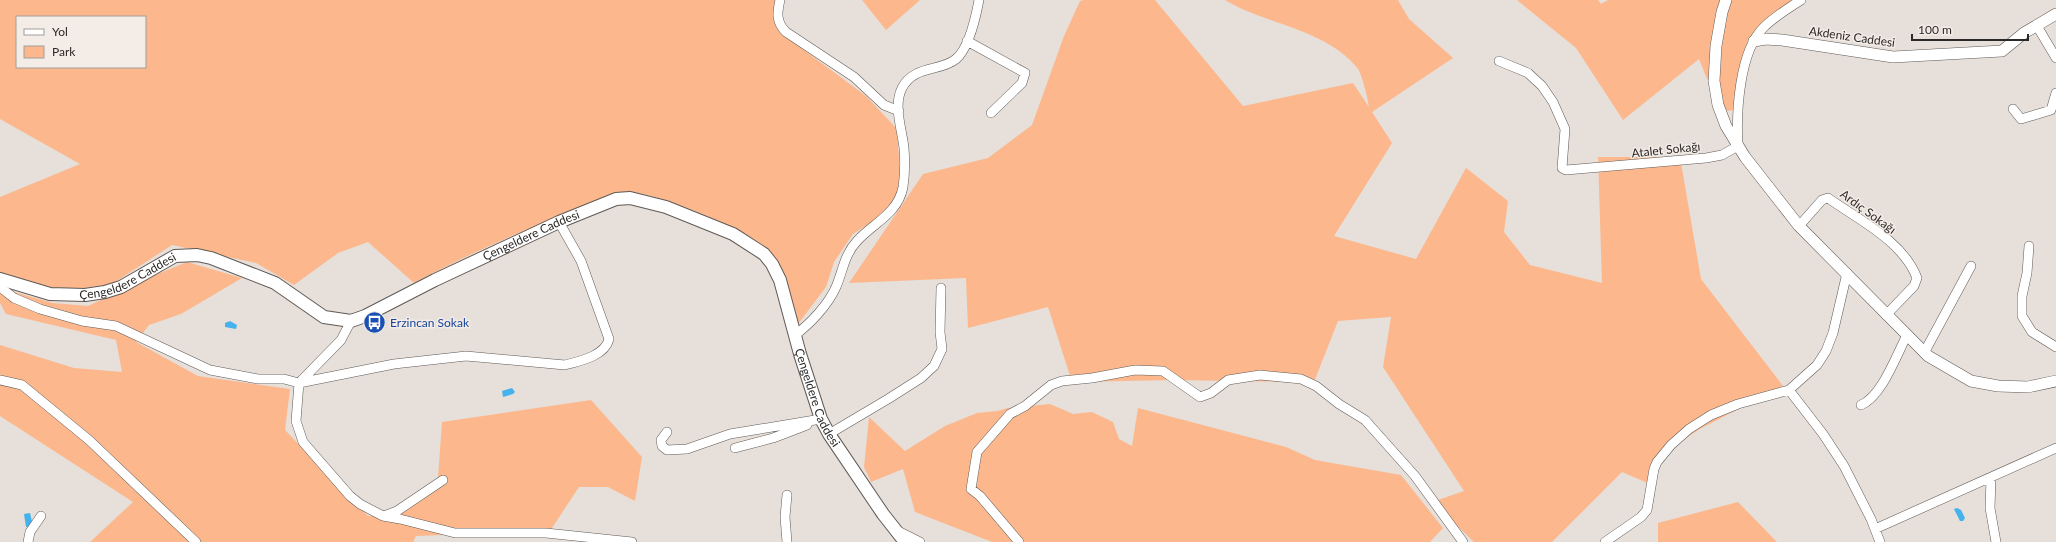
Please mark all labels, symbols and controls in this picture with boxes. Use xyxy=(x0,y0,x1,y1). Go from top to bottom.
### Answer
legend xyxy=(16,16,146,68)
scale bar xyxy=(1912,16,2028,42)
text: 100 m xyxy=(1918,22,1952,37)
street label: Akdeniz Caddesi xyxy=(1808,23,1896,50)
text: Yol xyxy=(52,24,68,39)
text: Park xyxy=(52,44,76,59)
street label: Atalet Sokağı xyxy=(1631,138,1701,161)
street label: Ardıç Sokağı xyxy=(1838,186,1899,237)
street label: Çengeldere Caddesi xyxy=(480,207,582,264)
street label: Çengeldere Caddesi xyxy=(79,249,179,302)
bus stop icon: Erzincan Sokak xyxy=(362,310,388,336)
place label: Erzincan Sokak xyxy=(390,315,470,330)
street label: Çengeldere Caddesi xyxy=(792,347,844,450)

